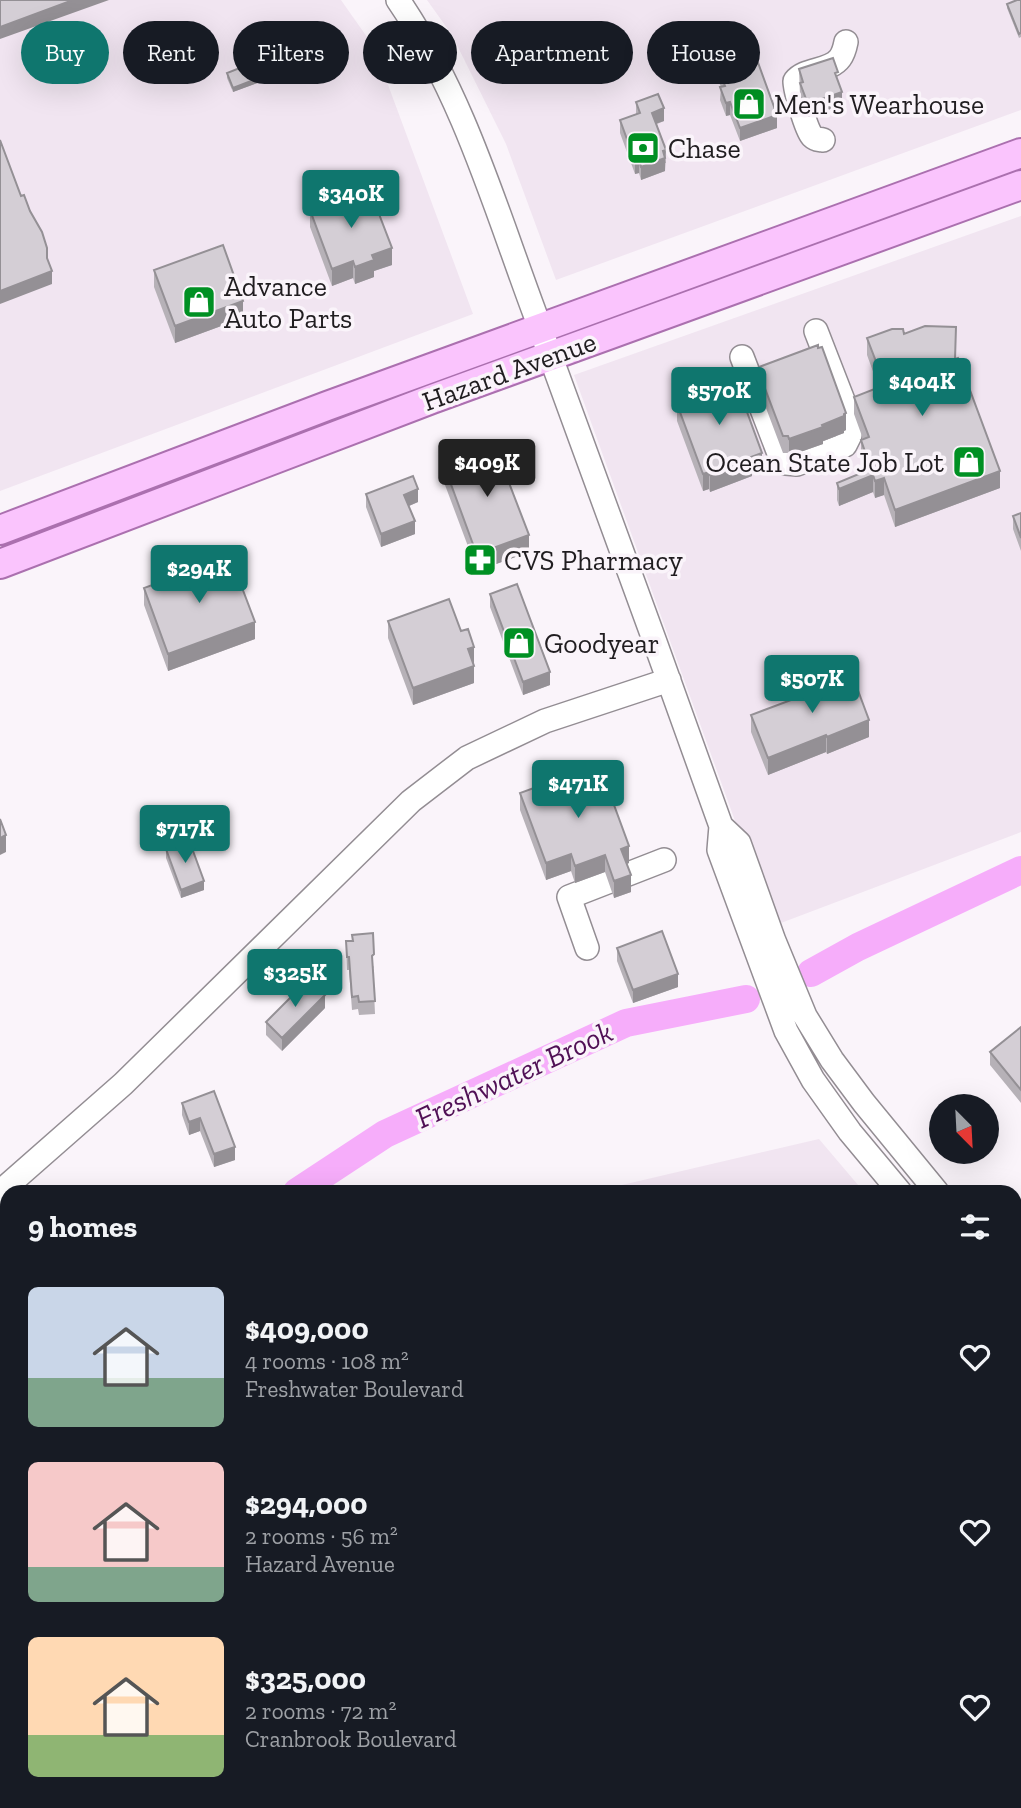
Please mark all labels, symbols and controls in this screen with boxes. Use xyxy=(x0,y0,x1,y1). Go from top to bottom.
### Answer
chip: Buy xyxy=(21,21,109,84)
chip: Rent xyxy=(123,21,219,84)
chip: Filters xyxy=(233,21,349,84)
chip: New xyxy=(363,21,457,84)
chip: Apartment xyxy=(471,21,633,84)
chip: House xyxy=(647,21,760,84)
shop icon: Men's Wearhouse xyxy=(730,85,768,123)
place label: Men's Wearhouse xyxy=(774,88,984,121)
bank icon: Chase xyxy=(624,129,662,167)
place label: Chase xyxy=(668,132,741,165)
pin: $340K xyxy=(302,170,400,230)
text: $340K xyxy=(318,179,384,207)
place label: Advance Auto Parts xyxy=(224,270,352,335)
shop icon: Advance Auto Parts xyxy=(180,283,218,321)
street label: Hazard Avenue xyxy=(418,325,600,418)
pin: $404K xyxy=(873,358,971,418)
text: $404K xyxy=(889,367,955,395)
pin: $570K xyxy=(670,368,768,427)
text: $570K xyxy=(687,376,751,404)
pin: $409K xyxy=(438,440,536,499)
shop icon: Ocean State Job Lot xyxy=(950,443,988,481)
place label: Ocean State Job Lot xyxy=(706,446,945,479)
text: $409K xyxy=(454,448,520,476)
pharmacy icon: CVS Pharmacy xyxy=(461,541,499,579)
place label: CVS Pharmacy xyxy=(504,544,684,577)
pin: $294K xyxy=(150,546,248,605)
text: $294K xyxy=(167,554,231,582)
shop icon: Goodyear xyxy=(500,624,538,662)
place label: Goodyear xyxy=(544,627,660,660)
pin: $507K xyxy=(763,656,861,715)
text: $507K xyxy=(780,664,844,692)
pin: $471K xyxy=(529,760,627,820)
text: $471K xyxy=(548,769,608,797)
pin: $717K xyxy=(136,806,234,865)
text: $717K xyxy=(156,814,214,842)
pin: $325K xyxy=(246,950,344,1009)
text: $325K xyxy=(263,958,327,986)
water label: Freshwater Brook xyxy=(410,1014,618,1136)
north arrow xyxy=(929,1094,999,1164)
map controls xyxy=(929,1094,999,1164)
icon: filters xyxy=(956,1208,994,1246)
text: 9 homes xyxy=(28,1209,137,1245)
text: $409,000 xyxy=(245,1311,369,1347)
icon: home xyxy=(84,1315,168,1399)
icon: heart xyxy=(956,1338,994,1376)
text: 4 rooms · 108 m² xyxy=(245,1347,409,1375)
text: Freshwater Boulevard xyxy=(245,1375,464,1403)
text: $294,000 xyxy=(245,1486,368,1522)
icon: home xyxy=(84,1490,168,1574)
icon: heart xyxy=(956,1513,994,1551)
text: 2 rooms · 56 m² xyxy=(245,1522,398,1550)
text: Hazard Avenue xyxy=(245,1550,395,1578)
text: $325,000 xyxy=(245,1661,366,1697)
icon: home xyxy=(84,1665,168,1749)
icon: heart xyxy=(956,1688,994,1726)
text: 2 rooms · 72 m² xyxy=(245,1697,396,1725)
text: Cranbrook Boulevard xyxy=(245,1725,457,1753)

